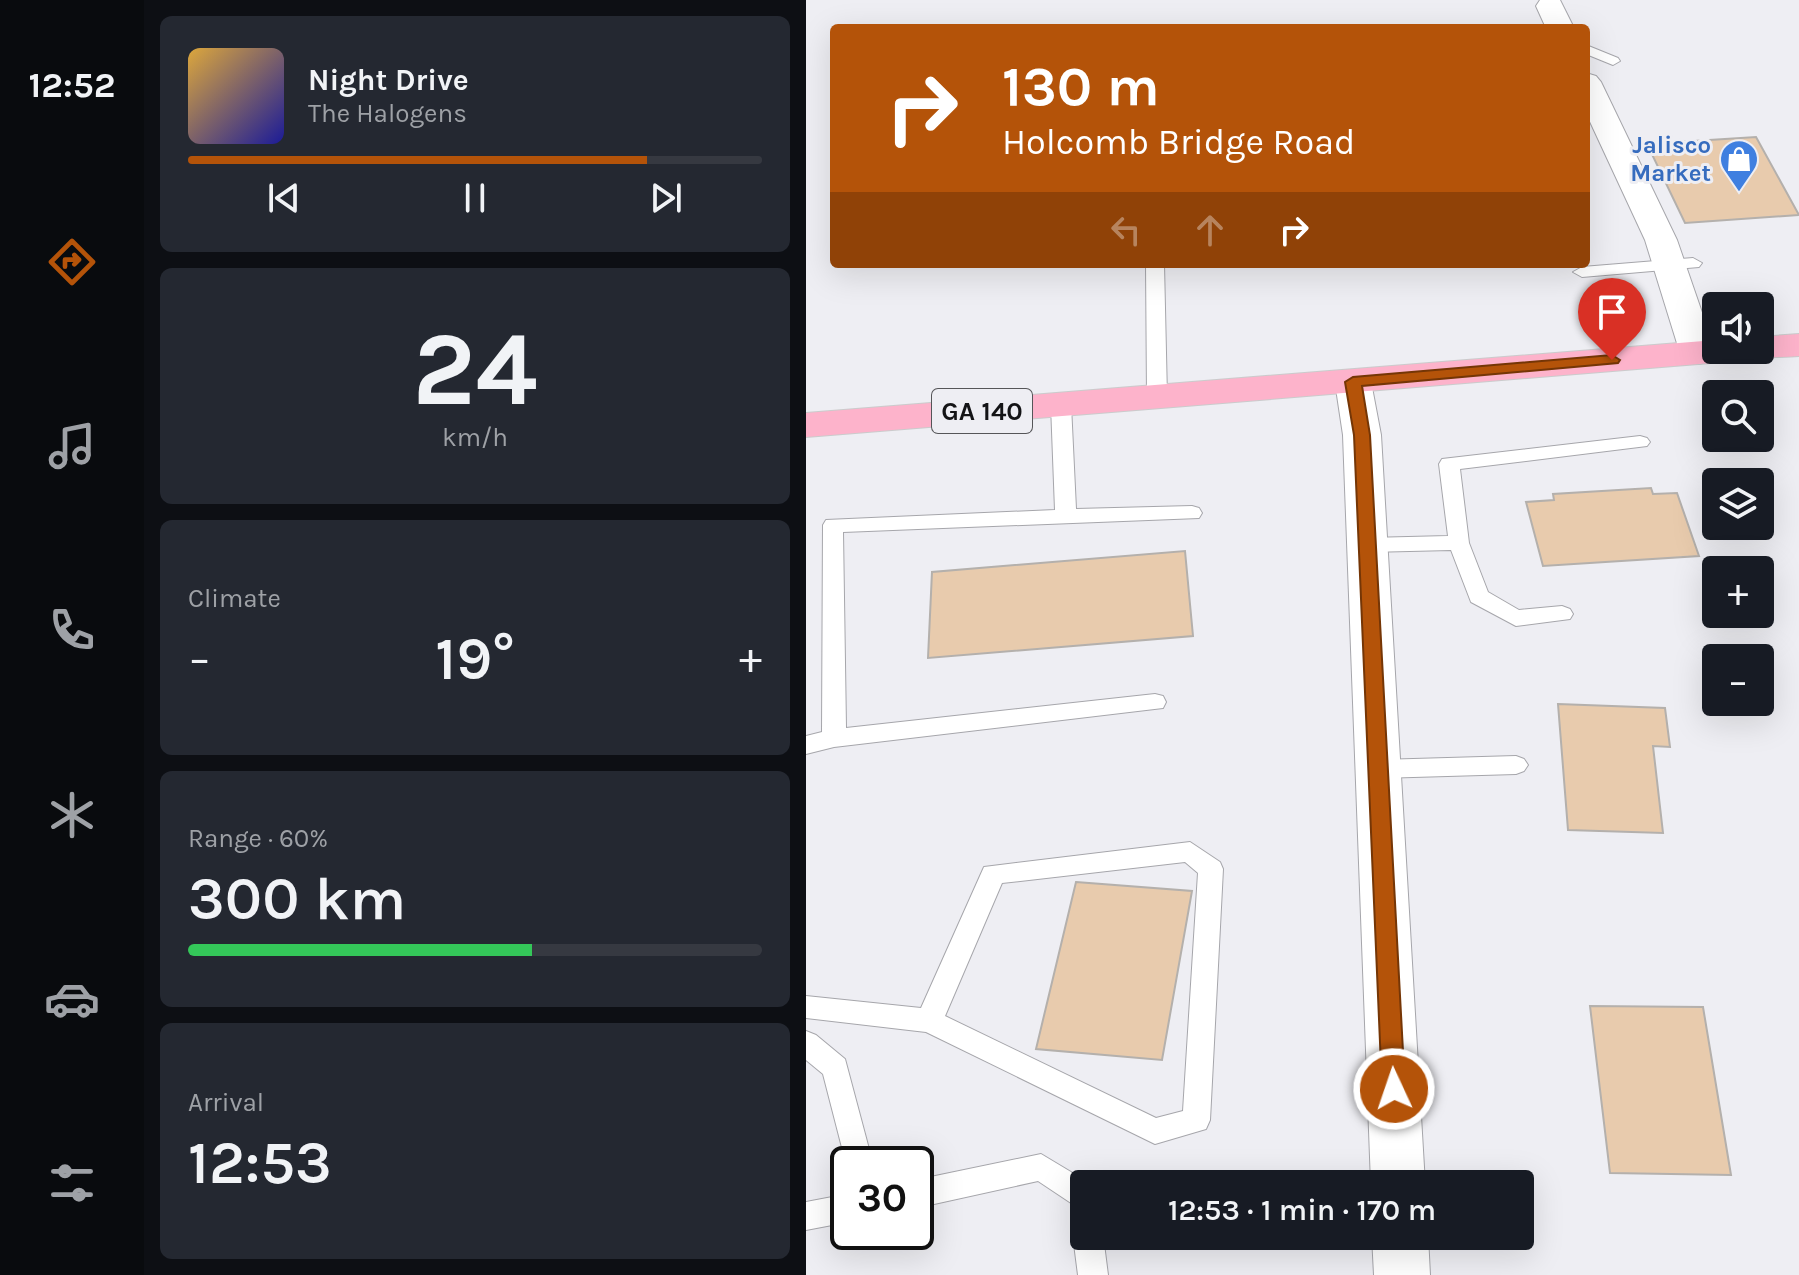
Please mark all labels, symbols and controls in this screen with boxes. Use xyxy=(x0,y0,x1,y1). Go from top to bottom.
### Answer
text: 130 m xyxy=(1002,54,1160,119)
icon: right xyxy=(870,56,974,160)
text: Night Drive xyxy=(308,62,469,98)
text: 12:52 xyxy=(28,64,116,106)
text: The Halogens xyxy=(308,98,467,129)
text: Holcomb Bridge Road xyxy=(1002,121,1355,163)
place label: Jalisco Market xyxy=(1630,131,1711,187)
shop icon: Jalisco Market xyxy=(1718,138,1760,193)
icon: previous xyxy=(262,176,306,220)
icon: pause xyxy=(453,176,497,220)
icon: next xyxy=(644,176,688,220)
icon: left xyxy=(1104,208,1148,252)
icon: ahead xyxy=(1188,208,1232,252)
icon: right xyxy=(1272,208,1316,252)
icon: directions xyxy=(44,234,100,290)
pin xyxy=(1578,278,1646,360)
icon: arrive xyxy=(1590,290,1634,334)
map controls xyxy=(1702,292,1774,716)
button: sound xyxy=(1702,292,1774,364)
text: 24 xyxy=(413,309,537,430)
button: search xyxy=(1702,380,1774,452)
road number: GA 140 xyxy=(932,389,1032,433)
icon: music xyxy=(44,418,100,474)
text: km/h xyxy=(442,422,508,453)
button: layers xyxy=(1702,468,1774,540)
button: + xyxy=(1702,556,1774,628)
text: Climate xyxy=(188,583,281,614)
icon: phone xyxy=(44,602,100,658)
text: 19° xyxy=(435,624,515,694)
text: − xyxy=(188,633,211,684)
text: + xyxy=(739,633,762,684)
button: − xyxy=(1702,644,1774,716)
icon: climate xyxy=(44,787,100,843)
text: Range · 60% xyxy=(188,823,328,854)
text: 300 km xyxy=(188,864,406,934)
icon: car xyxy=(44,971,100,1027)
position arrow xyxy=(1352,1047,1436,1131)
text: Arrival xyxy=(188,1087,264,1118)
text: 12:53 xyxy=(188,1128,332,1198)
speed limit sign: 30 xyxy=(830,1146,934,1250)
icon: filters xyxy=(44,1155,100,1211)
text: 12:53 · 1 min · 170 m xyxy=(1168,1192,1436,1228)

